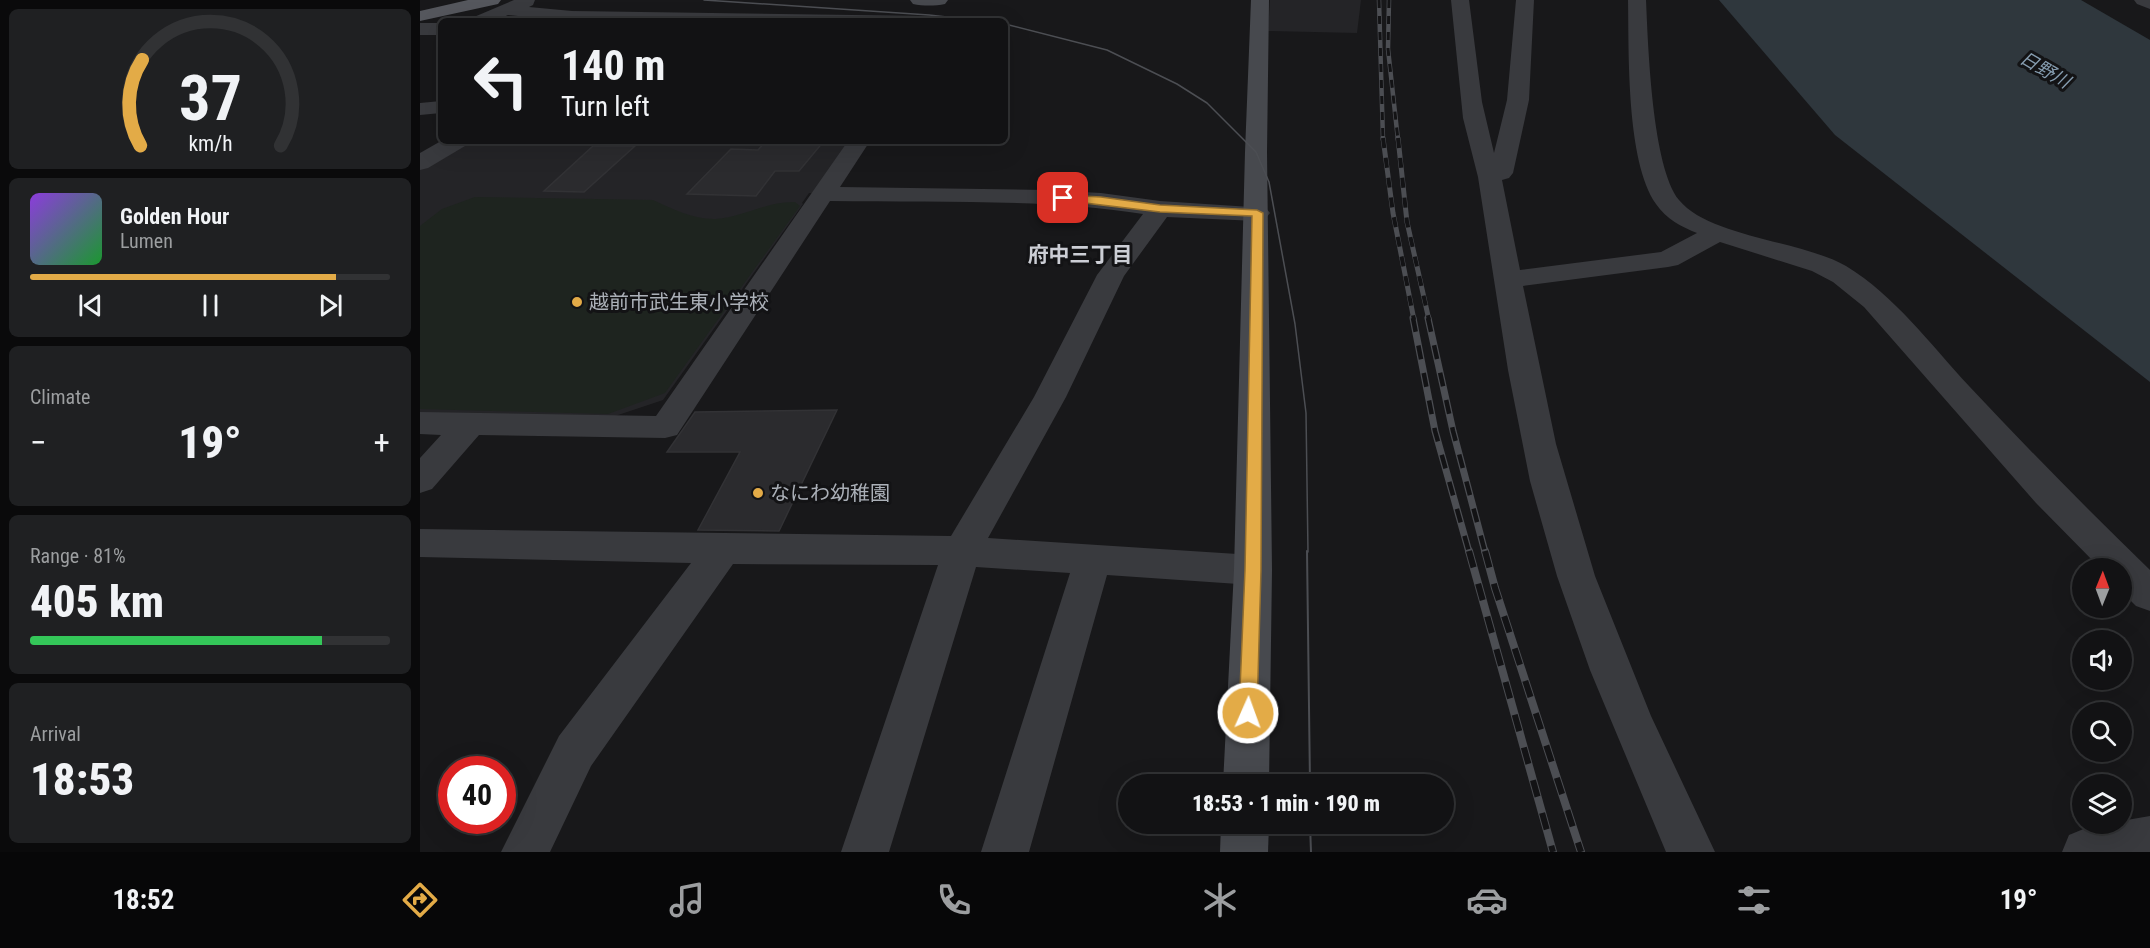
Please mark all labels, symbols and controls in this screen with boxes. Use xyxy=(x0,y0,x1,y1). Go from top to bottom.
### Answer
text: 140 m xyxy=(561,41,666,90)
icon: left xyxy=(462,42,540,120)
water label: 日野川 xyxy=(2017,47,2076,93)
text: 37 xyxy=(178,62,242,135)
text: Turn left xyxy=(561,91,650,123)
text: km/h xyxy=(188,131,232,156)
pin xyxy=(1037,172,1088,223)
icon: arrive xyxy=(1046,181,1079,214)
text: Golden Hour xyxy=(120,204,229,229)
text: Lumen xyxy=(120,229,173,253)
district label: 府中三丁目 xyxy=(1028,243,1133,267)
icon: previous xyxy=(74,289,107,322)
icon: pause xyxy=(194,289,227,322)
icon: next xyxy=(314,289,347,322)
place label: 越前市武生東小学校 xyxy=(589,290,769,314)
marker: 越前市武生東小学校 xyxy=(570,295,584,309)
text: Climate xyxy=(30,385,90,409)
text: 19° xyxy=(178,416,242,469)
text: − xyxy=(30,423,47,462)
text: + xyxy=(374,423,390,462)
place label: なにわ幼稚園 xyxy=(770,481,890,505)
marker: なにわ幼稚園 xyxy=(751,486,765,500)
text: Range · 81% xyxy=(30,544,126,568)
north arrow xyxy=(2072,558,2132,618)
map controls xyxy=(2072,558,2132,834)
text: 405 km xyxy=(30,575,164,628)
button: sound xyxy=(2072,630,2132,690)
position arrow xyxy=(1216,681,1280,745)
button: search xyxy=(2072,702,2132,762)
text: Arrival xyxy=(30,722,81,746)
text: 18:53 xyxy=(30,753,134,806)
speed limit sign: 40 xyxy=(438,756,516,834)
button: layers xyxy=(2072,774,2132,834)
text: 18:53 · 1 min · 190 m xyxy=(1192,791,1380,816)
icon: directions xyxy=(399,879,441,921)
icon: music xyxy=(666,879,708,921)
icon: phone xyxy=(933,879,975,921)
icon: climate xyxy=(1199,879,1241,921)
icon: car xyxy=(1466,879,1508,921)
icon: filters xyxy=(1733,879,1775,921)
text: 18:52 xyxy=(112,884,174,916)
text: 19° xyxy=(2000,884,2038,916)

